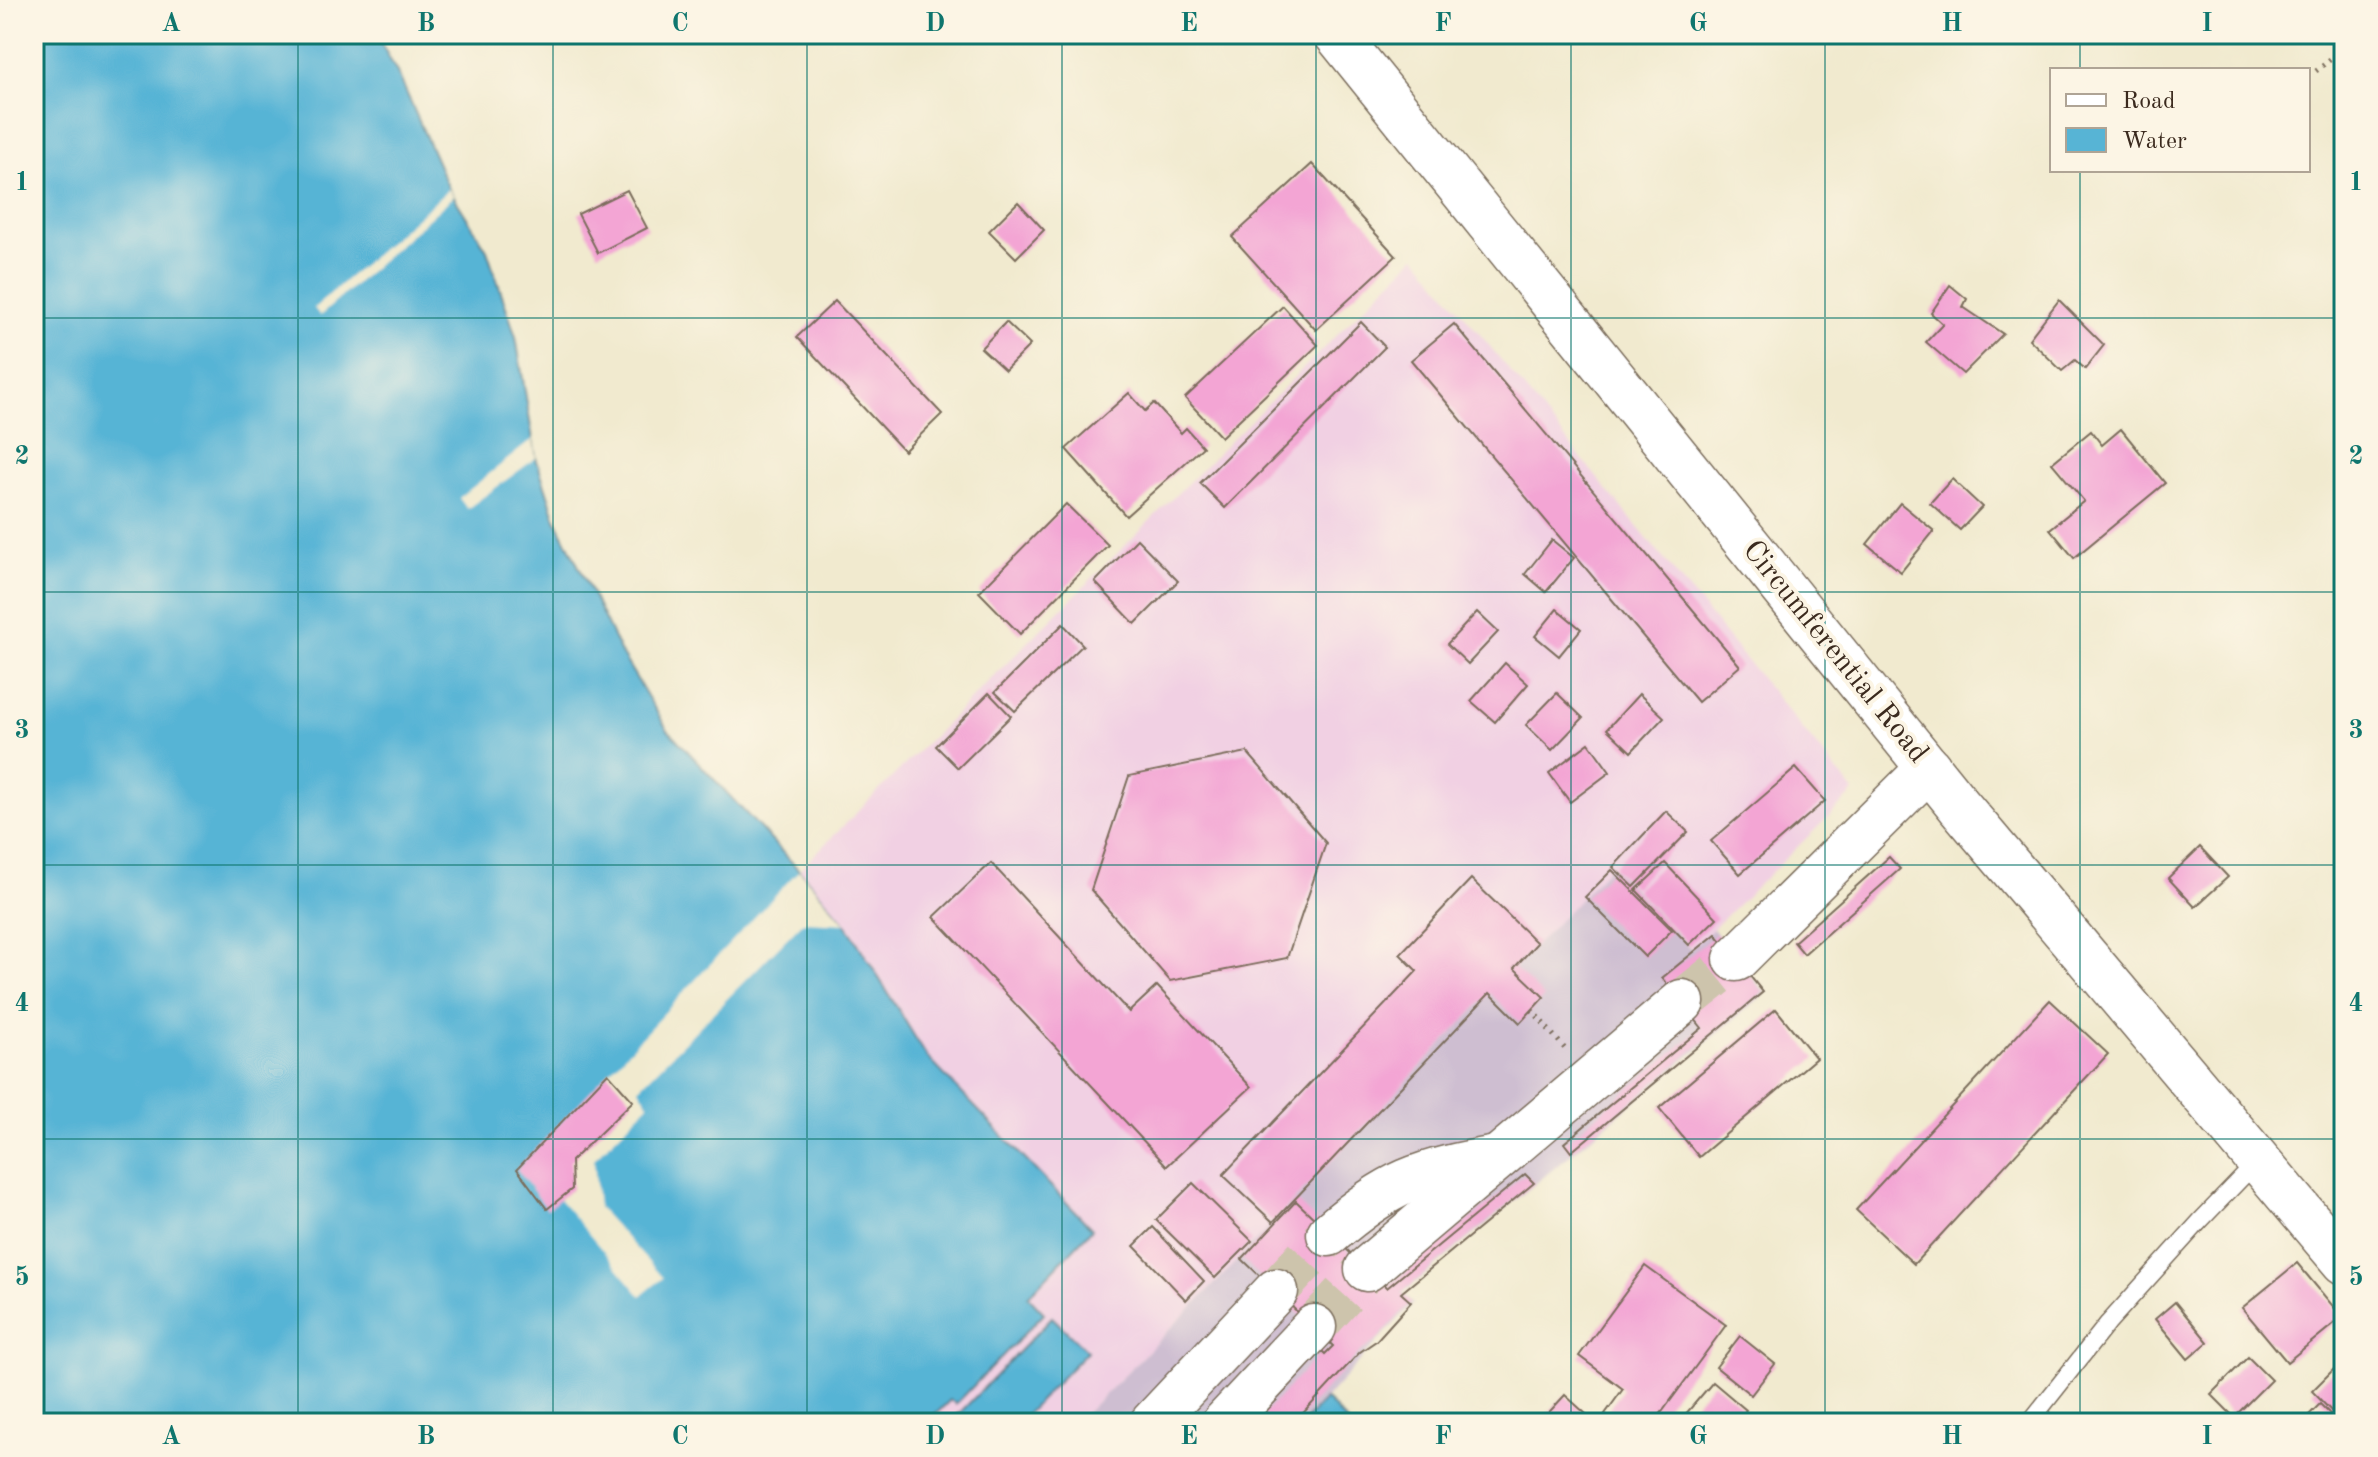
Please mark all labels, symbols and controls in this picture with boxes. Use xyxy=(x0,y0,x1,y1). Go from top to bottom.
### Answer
text: A xyxy=(161,11,181,37)
text: B xyxy=(417,11,435,37)
text: C xyxy=(671,11,689,37)
text: D xyxy=(925,11,945,37)
text: E xyxy=(1180,11,1198,37)
text: F xyxy=(1434,11,1452,37)
text: G xyxy=(1689,11,1707,37)
text: H xyxy=(1941,11,1963,37)
text: I xyxy=(2201,11,2213,37)
legend xyxy=(2050,68,2310,172)
text: Road xyxy=(2122,90,2175,114)
text: Water xyxy=(2122,130,2187,154)
text: 1 xyxy=(14,170,30,196)
text: 1 xyxy=(2348,170,2364,196)
text: 2 xyxy=(14,444,30,470)
text: 2 xyxy=(2348,444,2364,470)
street label: Circumferential Road xyxy=(1736,535,1934,769)
text: 3 xyxy=(14,718,30,744)
text: 3 xyxy=(2348,718,2364,744)
text: 4 xyxy=(14,991,30,1017)
text: 4 xyxy=(2348,991,2364,1017)
text: 5 xyxy=(14,1265,30,1291)
text: 5 xyxy=(2348,1265,2364,1291)
text: A xyxy=(161,1424,181,1450)
text: B xyxy=(417,1424,435,1450)
text: C xyxy=(671,1424,689,1450)
text: D xyxy=(925,1424,945,1450)
text: E xyxy=(1180,1424,1198,1450)
text: F xyxy=(1434,1424,1452,1450)
text: G xyxy=(1689,1424,1707,1450)
text: H xyxy=(1941,1424,1963,1450)
text: I xyxy=(2201,1424,2213,1450)

